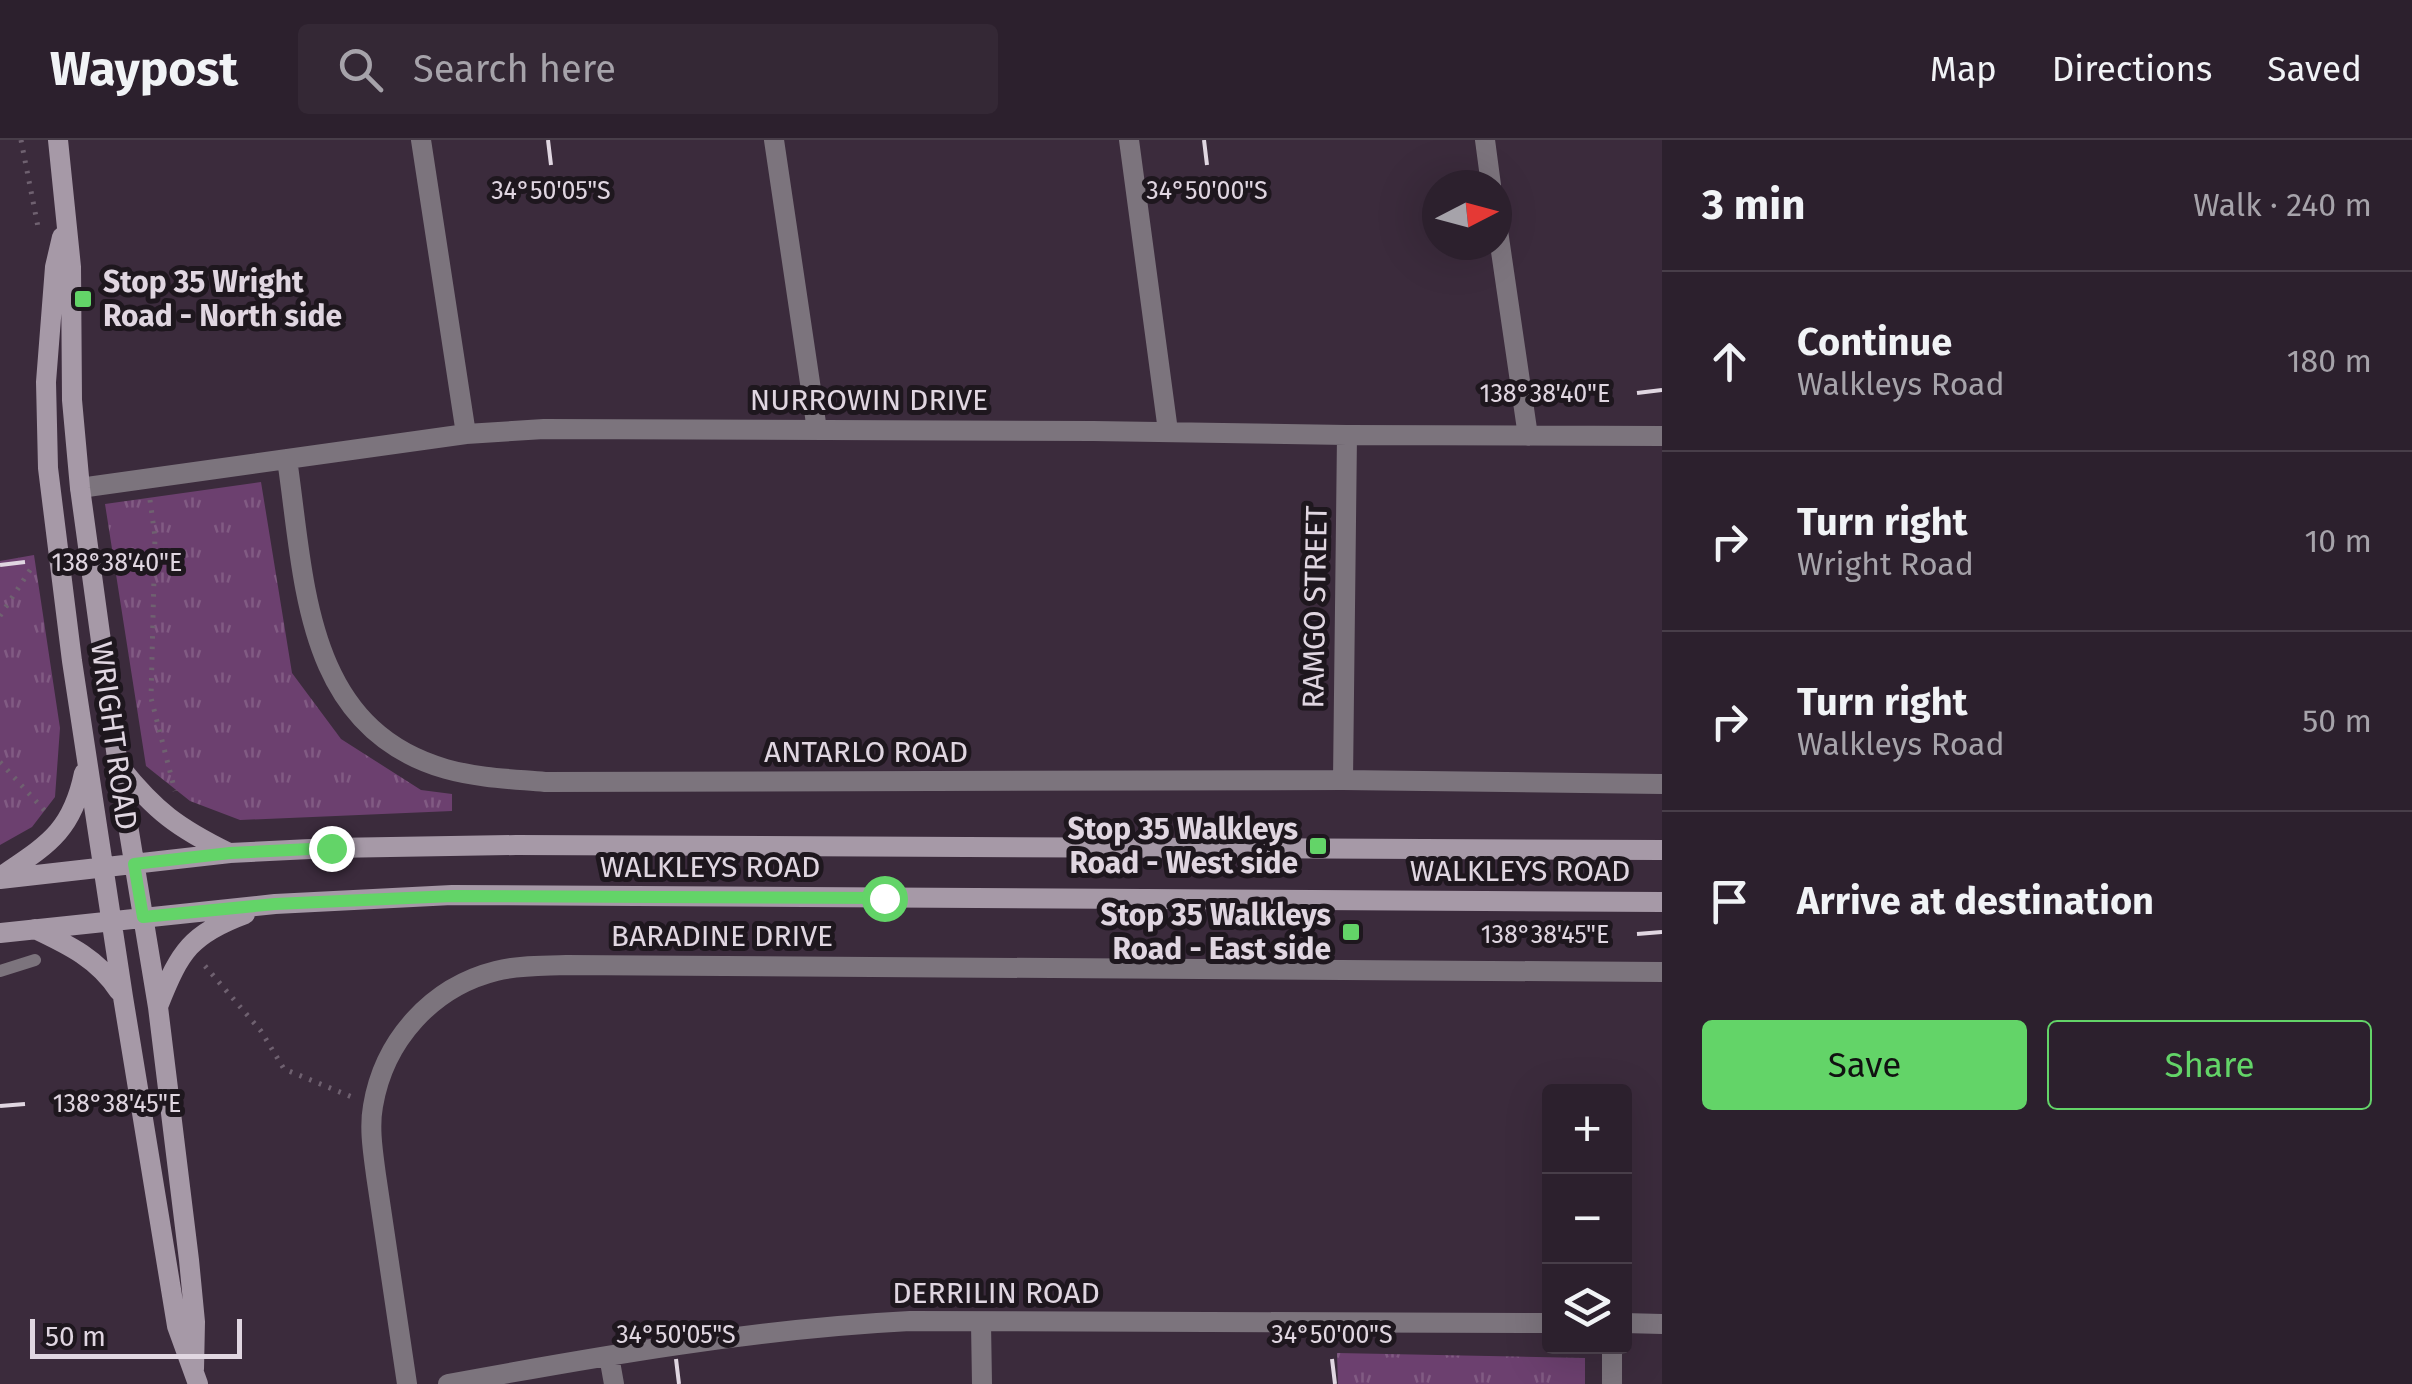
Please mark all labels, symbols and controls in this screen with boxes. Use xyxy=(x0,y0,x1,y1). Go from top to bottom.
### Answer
search box xyxy=(298,24,998,114)
text: Waypost xyxy=(50,40,238,98)
icon: search xyxy=(333,42,388,97)
text: Search here xyxy=(413,46,616,92)
text: Map xyxy=(1930,48,1997,90)
text: Directions xyxy=(2052,48,2212,90)
text: Saved xyxy=(2267,48,2362,90)
north arrow xyxy=(1422,170,1512,260)
text: 34°50'05"S xyxy=(491,176,611,206)
text: 34°50'00"S xyxy=(1146,176,1268,206)
text: 3 min xyxy=(1702,180,1805,230)
text: Walk · 240 m xyxy=(2193,186,2372,224)
place label: Stop 35 Wright Road - North side xyxy=(103,264,342,334)
marker: Stop 35 Wright Road - North side xyxy=(72,288,94,310)
text: Continue xyxy=(1797,319,1952,365)
icon: ahead xyxy=(1702,334,1757,389)
text: 180 m xyxy=(2287,342,2372,380)
text: Walkleys Road xyxy=(1797,365,2005,403)
text: 138°38'40"E xyxy=(1480,379,1610,409)
street label: NURROWIN DRIVE xyxy=(750,382,988,418)
text: Turn right xyxy=(1797,499,1967,545)
street label: RAMGO STREET xyxy=(1295,505,1335,709)
icon: right xyxy=(1702,514,1757,569)
text: 10 m xyxy=(2304,522,2372,560)
text: Wright Road xyxy=(1797,545,1974,583)
text: 138°38'40"E xyxy=(52,548,182,578)
street label: WRIGHT ROAD xyxy=(83,640,145,832)
text: Turn right xyxy=(1797,679,1967,725)
icon: right xyxy=(1702,694,1757,749)
text: 50 m xyxy=(2302,702,2372,740)
text: Walkleys Road xyxy=(1797,725,2005,763)
street label: ANTARLO ROAD xyxy=(764,734,968,770)
place label: Stop 35 Walkleys Road - West side xyxy=(1068,811,1298,881)
route end xyxy=(309,826,355,872)
marker: Stop 35 Walkleys Road - West side xyxy=(1307,835,1329,857)
street label: WALKLEYS ROAD xyxy=(600,849,820,885)
street label: WALKLEYS ROAD xyxy=(1410,853,1630,889)
icon: arrive xyxy=(1702,874,1757,929)
route start xyxy=(862,876,908,922)
text: Arrive at destination xyxy=(1797,878,2154,924)
place label: Stop 35 Walkleys Road - East side xyxy=(1101,897,1331,967)
street label: BARADINE DRIVE xyxy=(611,918,833,954)
text: 138°38'45"E xyxy=(1481,920,1609,950)
marker: Stop 35 Walkleys Road - East side xyxy=(1340,921,1362,943)
button: Save xyxy=(1702,1020,2027,1110)
button: Share xyxy=(2047,1020,2372,1110)
map controls xyxy=(1542,1084,1632,1354)
button: + xyxy=(1542,1084,1632,1174)
text: 138°38'45"E xyxy=(53,1089,181,1119)
button: − xyxy=(1542,1174,1632,1264)
button: layers xyxy=(1542,1264,1632,1354)
street label: DERRILIN ROAD xyxy=(892,1275,1100,1311)
scale bar xyxy=(30,1314,242,1358)
text: 50 m xyxy=(45,1320,106,1353)
text: 34°50'05"S xyxy=(616,1320,736,1350)
text: 34°50'00"S xyxy=(1271,1320,1393,1350)

